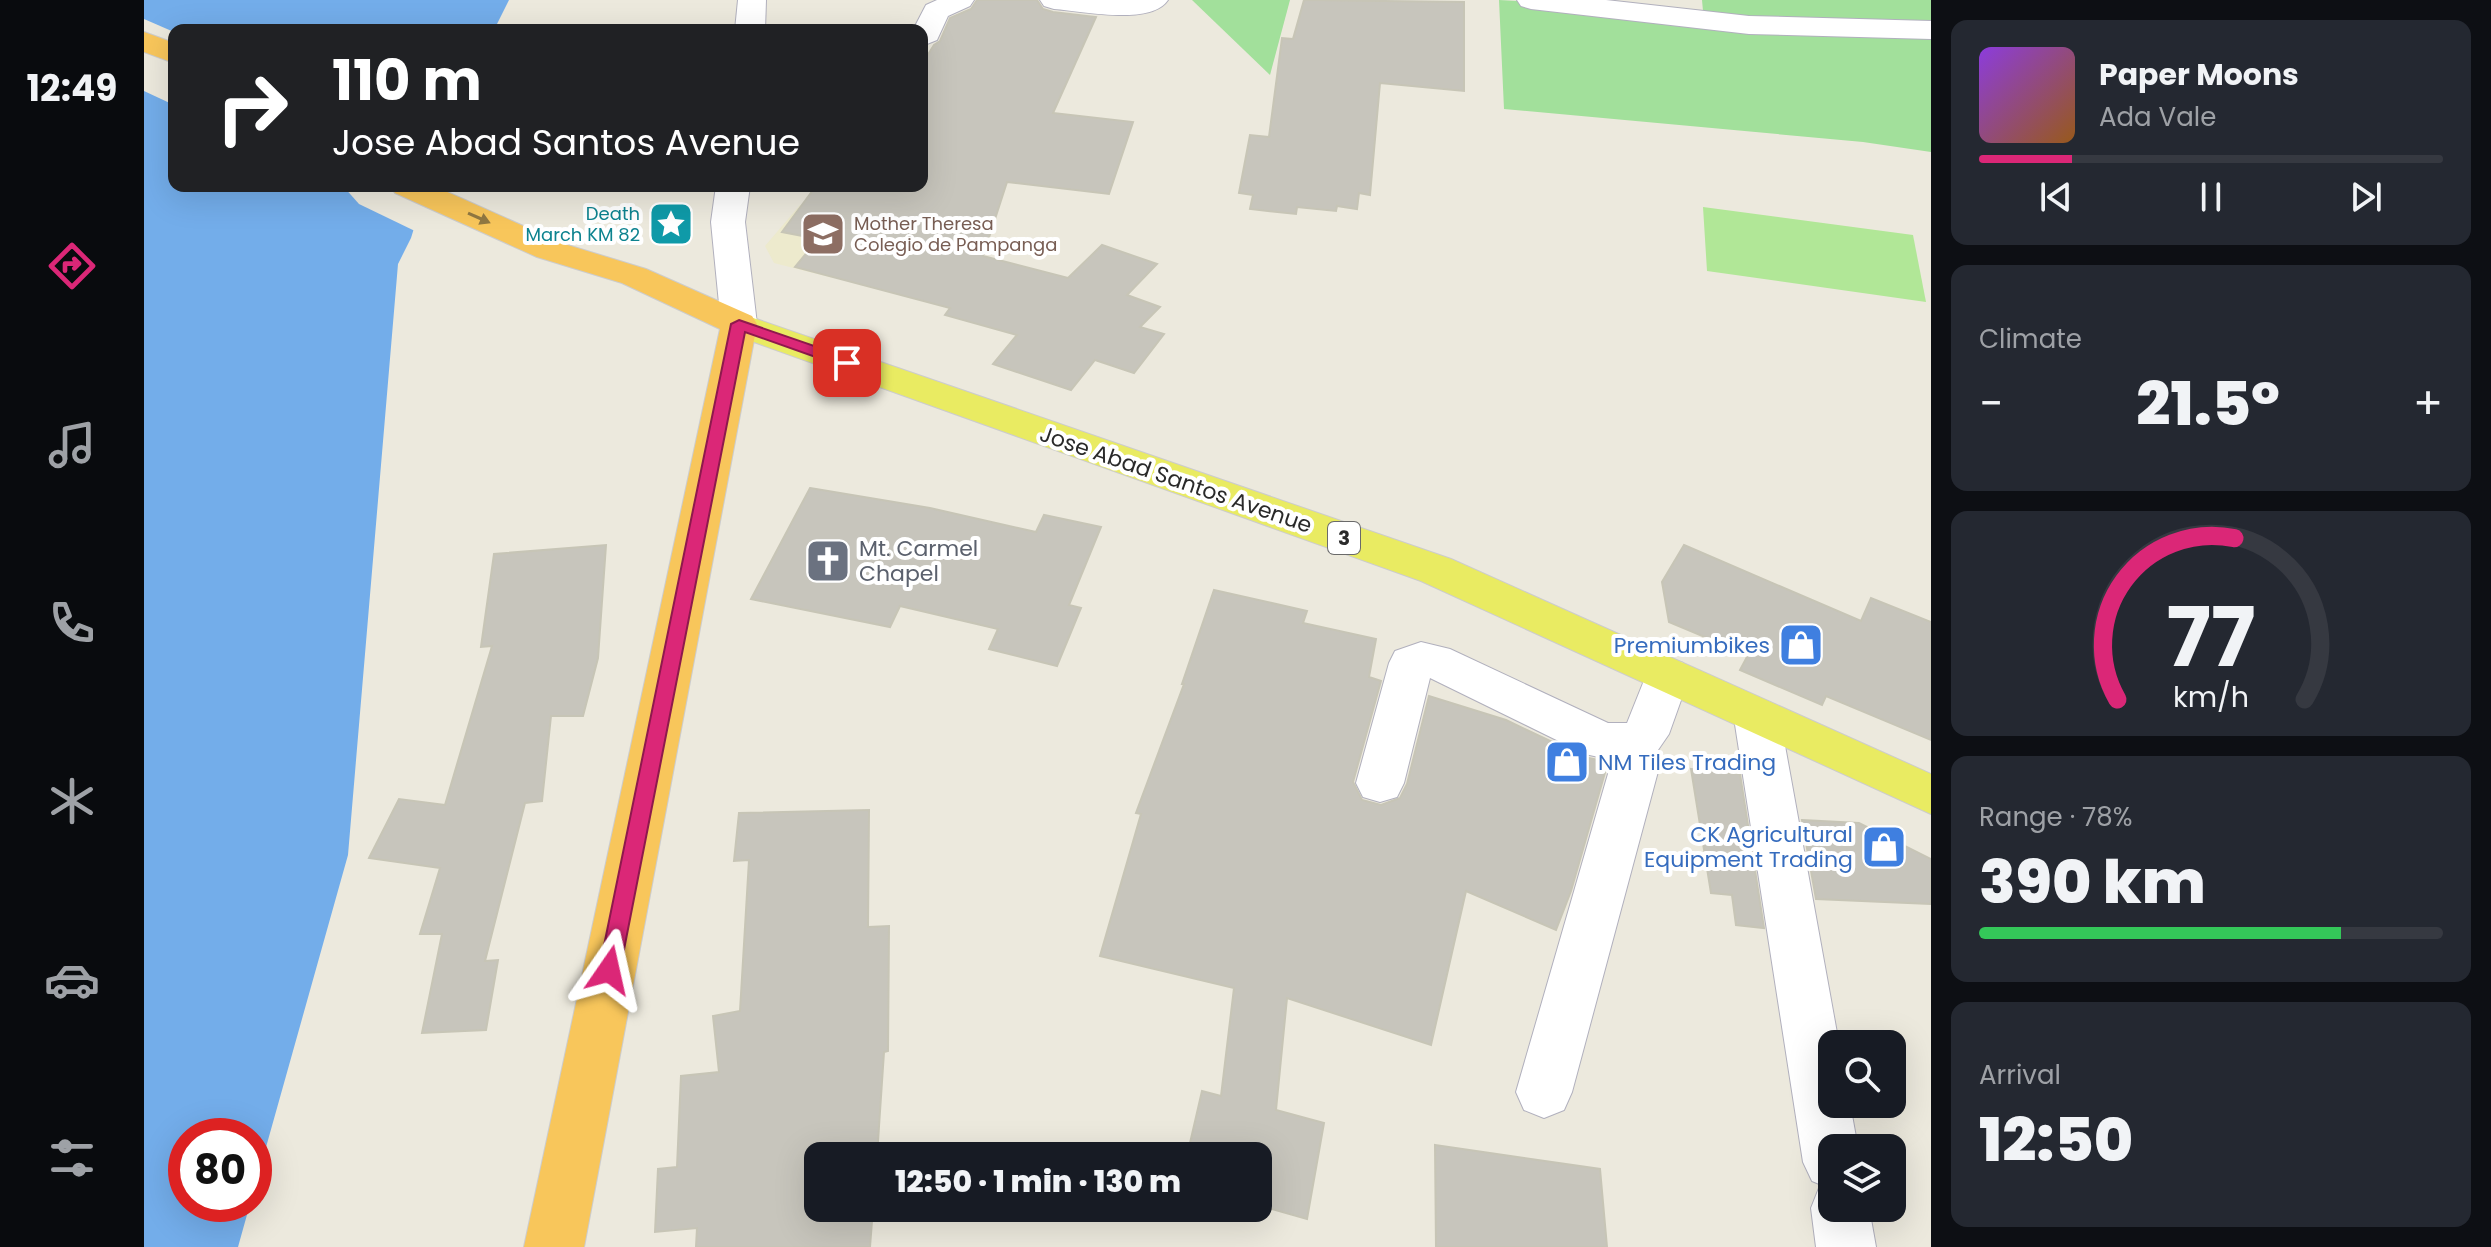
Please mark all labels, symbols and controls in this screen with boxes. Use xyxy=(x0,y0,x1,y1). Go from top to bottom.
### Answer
text: 110 m xyxy=(332,41,482,120)
text: Paper Moons xyxy=(2099,53,2299,96)
icon: right xyxy=(200,56,304,160)
text: 12:49 xyxy=(27,63,117,114)
text: Ada Vale xyxy=(2099,99,2216,135)
text: Jose Abad Santos Avenue xyxy=(332,117,800,168)
icon: previous xyxy=(2034,175,2078,219)
icon: pause xyxy=(2189,175,2233,219)
icon: next xyxy=(2344,175,2388,219)
place icon: Death March KM 82 xyxy=(647,200,695,248)
place label: Death March KM 82 xyxy=(526,201,640,247)
school or university icon: Mother Theresa Colegio de Pampanga xyxy=(799,210,847,258)
one-way arrow xyxy=(467,211,490,225)
place label: Mother Theresa Colegio de Pampanga xyxy=(854,211,1057,257)
icon: directions xyxy=(44,238,100,294)
text: Climate xyxy=(1979,321,2082,357)
pin xyxy=(813,329,881,397)
icon: arrive xyxy=(825,341,869,385)
text: 21.5° xyxy=(2136,362,2280,446)
text: − xyxy=(1979,373,2003,434)
text: + xyxy=(2413,373,2443,434)
icon: music xyxy=(44,417,100,473)
street label: Jose Abad Santos Avenue xyxy=(1036,418,1316,541)
road number: 3 xyxy=(1328,522,1360,554)
place label: Mt. Carmel Chapel xyxy=(859,533,978,589)
church icon: Mt. Carmel Chapel xyxy=(804,537,852,585)
text: 77 xyxy=(2166,578,2256,694)
icon: phone xyxy=(44,595,100,651)
shop icon: Premiumbikes xyxy=(1777,621,1825,669)
place label: Premiumbikes xyxy=(1614,630,1770,661)
text: km/h xyxy=(2173,677,2249,717)
shop icon: NM Tiles Trading xyxy=(1543,738,1591,786)
place label: NM Tiles Trading xyxy=(1598,747,1776,778)
icon: climate xyxy=(44,773,100,829)
text: Range · 78% xyxy=(1979,799,2132,835)
place label: CK Agricultural Equipment Trading xyxy=(1644,819,1853,875)
shop icon: CK Agricultural Equipment Trading xyxy=(1860,823,1908,871)
text: 390 km xyxy=(1979,840,2206,924)
position arrow xyxy=(567,928,651,1012)
icon: car xyxy=(44,952,100,1008)
map controls xyxy=(1818,1030,1906,1222)
button: search xyxy=(1818,1030,1906,1118)
text: Arrival xyxy=(1979,1057,2061,1093)
text: 12:50 xyxy=(1979,1098,2133,1182)
speed limit sign: 80 xyxy=(168,1118,272,1222)
icon: filters xyxy=(44,1130,100,1186)
button: layers xyxy=(1818,1134,1906,1222)
text: 12:50 · 1 min · 130 m xyxy=(895,1160,1181,1203)

